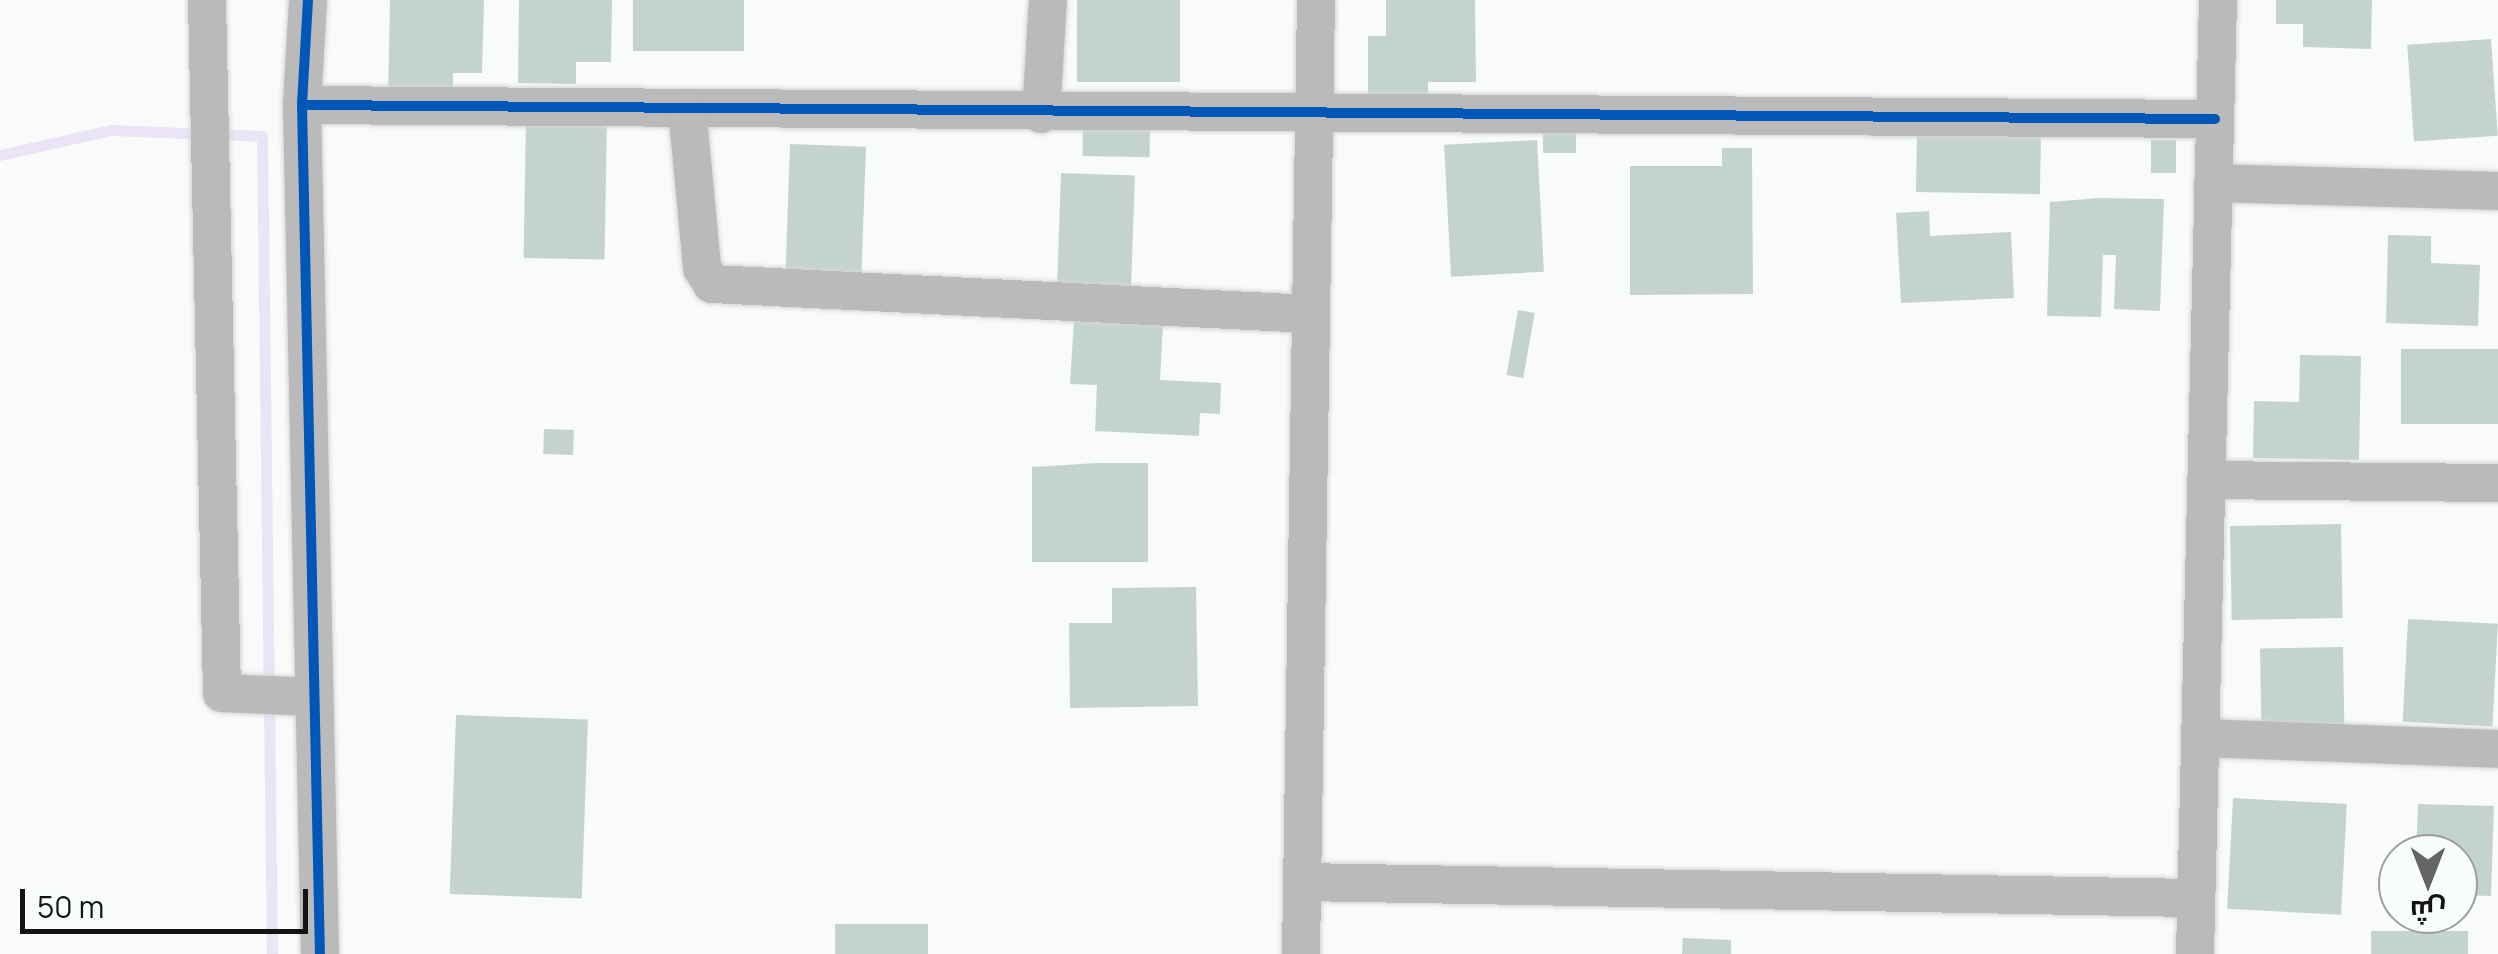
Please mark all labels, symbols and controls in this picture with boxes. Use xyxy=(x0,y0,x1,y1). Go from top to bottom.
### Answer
north arrow xyxy=(2378,834,2478,934)
scale bar xyxy=(25,869,312,931)
text: 50 m xyxy=(37,886,104,927)
text: ش xyxy=(2410,893,2446,931)

